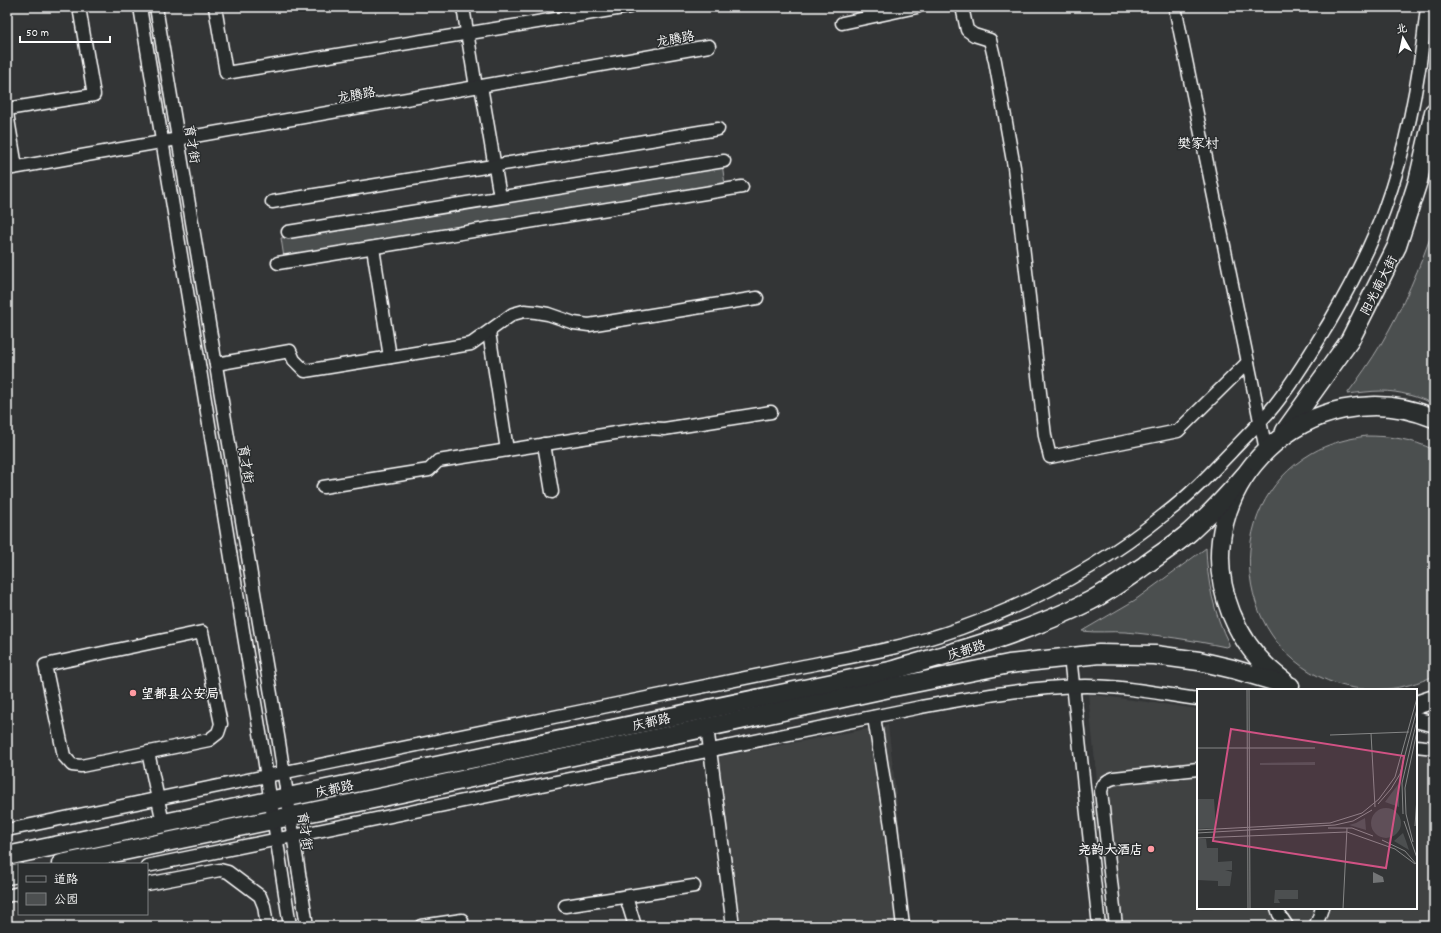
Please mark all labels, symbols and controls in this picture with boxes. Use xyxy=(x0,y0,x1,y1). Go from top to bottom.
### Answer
scale bar xyxy=(20,18,110,44)
north arrow xyxy=(1383,18,1423,58)
text: 北 xyxy=(1395,21,1408,39)
text: 50 m xyxy=(26,25,49,42)
street label: 龙腾路 xyxy=(655,28,696,53)
street label: 龙腾路 xyxy=(336,84,377,109)
street label: 育才街 xyxy=(178,124,203,165)
district label: 樊家村 xyxy=(1177,135,1219,155)
street label: 阳光南大街 xyxy=(1357,253,1403,319)
street label: 育才街 xyxy=(232,444,257,485)
street label: 庆都路 xyxy=(945,637,988,666)
place label: 望都县公安局 xyxy=(141,686,219,705)
marker: 望都县公安局 xyxy=(128,688,138,698)
inset map xyxy=(1197,689,1417,909)
street label: 庆都路 xyxy=(630,710,673,737)
street label: 庆都路 xyxy=(313,777,356,804)
street label: 育才街 xyxy=(291,811,316,852)
place label: 尧韵大酒店 xyxy=(1078,842,1143,861)
marker: 尧韵大酒店 xyxy=(1146,844,1156,854)
legend xyxy=(18,863,148,915)
text: 道路 xyxy=(54,872,78,889)
text: 公园 xyxy=(54,892,78,909)

